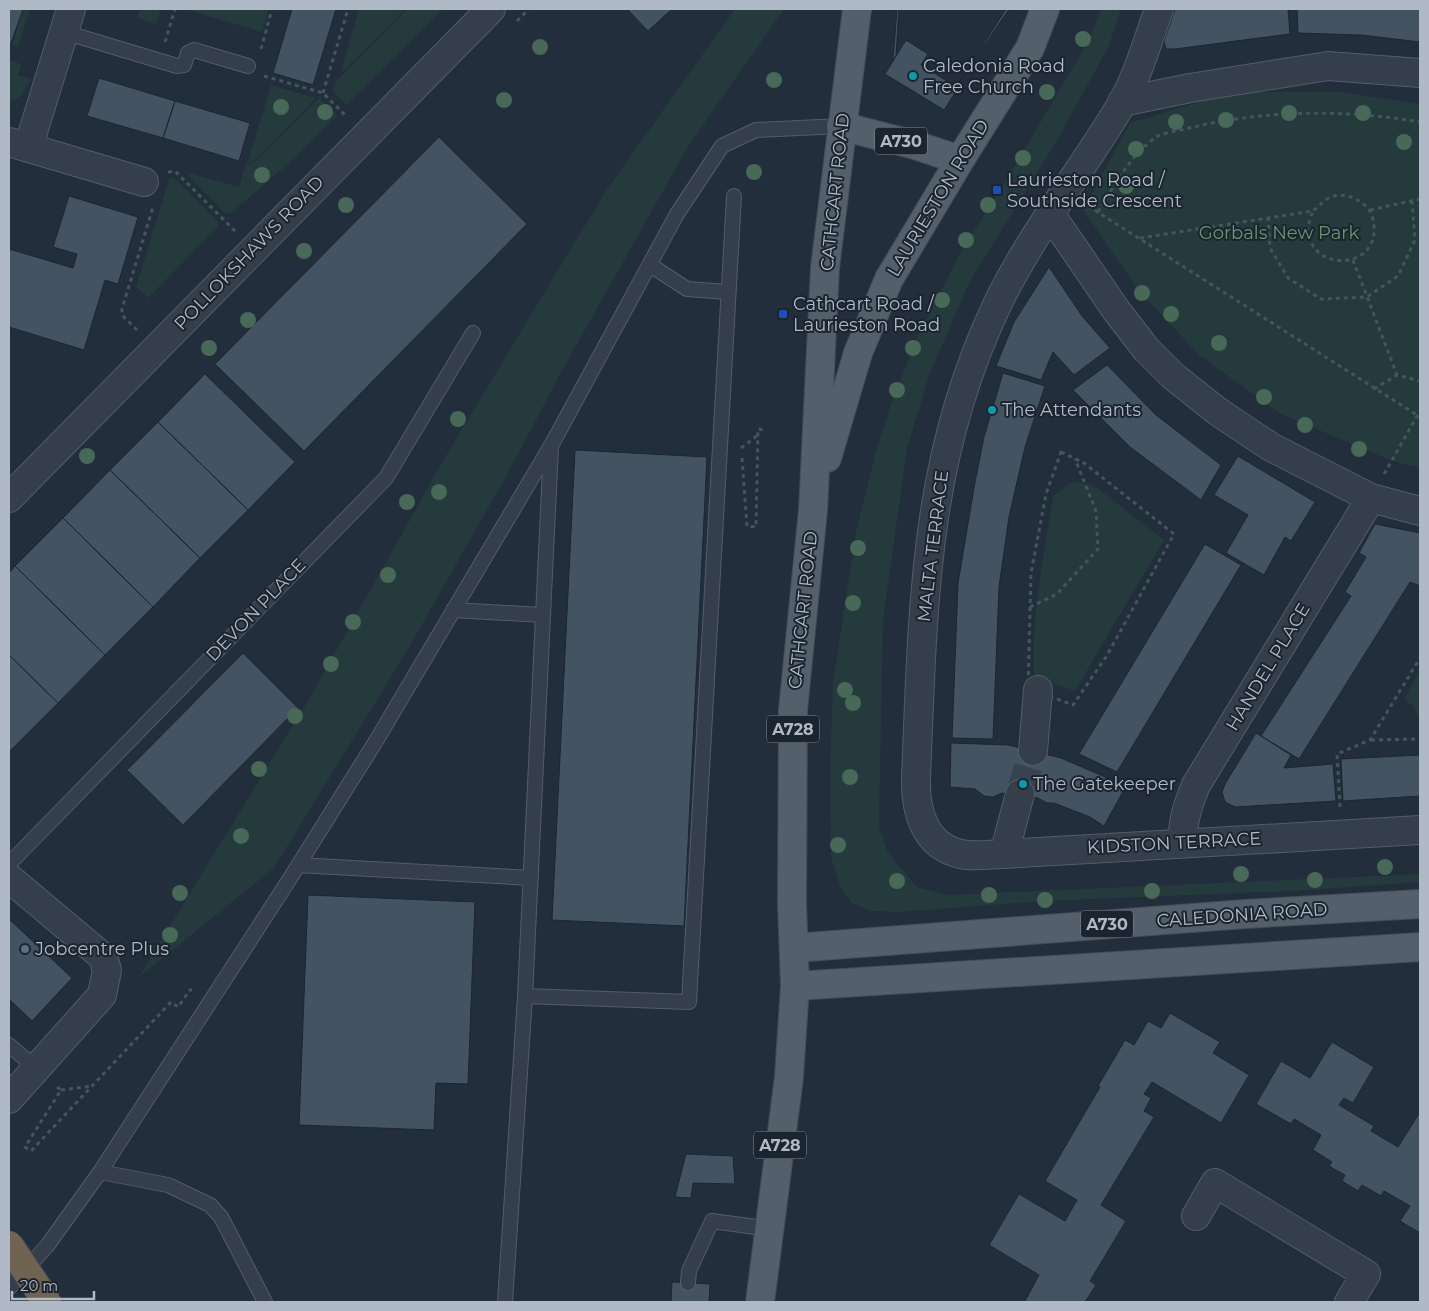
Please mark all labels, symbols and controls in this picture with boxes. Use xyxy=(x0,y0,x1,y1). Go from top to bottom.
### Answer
place label: Caledonia Road Free Church xyxy=(923,55,1065,98)
marker: Caledonia Road Free Church xyxy=(907,70,919,82)
street label: CATHCART ROAD xyxy=(816,112,854,272)
street label: LAURIESTON ROAD xyxy=(882,116,994,280)
road number: A730 xyxy=(875,128,927,154)
place label: Laurieston Road / Southside Crescent xyxy=(1007,169,1182,212)
street label: POLLOKSHAWS ROAD xyxy=(170,171,328,335)
marker: Laurieston Road / Southside Crescent xyxy=(991,184,1003,196)
park label: Gorbals New Park xyxy=(1199,222,1359,244)
place label: Cathcart Road / Laurieston Road xyxy=(793,293,940,336)
marker: Cathcart Road / Laurieston Road xyxy=(777,308,789,320)
place label: The Attendants xyxy=(1002,399,1141,421)
marker: The Attendants xyxy=(986,404,998,416)
street label: MALTA TERRACE xyxy=(913,469,953,623)
street label: CATHCART ROAD xyxy=(784,530,822,690)
street label: DEVON PLACE xyxy=(201,554,311,666)
street label: HANDEL PLACE xyxy=(1221,599,1315,735)
road number: A728 xyxy=(767,716,819,742)
place label: The Gatekeeper xyxy=(1033,773,1176,795)
marker: The Gatekeeper xyxy=(1017,778,1029,790)
street label: KIDSTON TERRACE xyxy=(1086,827,1262,859)
street label: CALEDONIA ROAD xyxy=(1156,898,1328,932)
road number: A730 xyxy=(1081,911,1133,938)
place label: Jobcentre Plus xyxy=(34,938,169,960)
marker: Jobcentre Plus xyxy=(19,943,31,955)
road number: A728 xyxy=(754,1132,806,1158)
scale bar xyxy=(12,1268,95,1300)
text: 20 m xyxy=(20,1276,58,1295)

